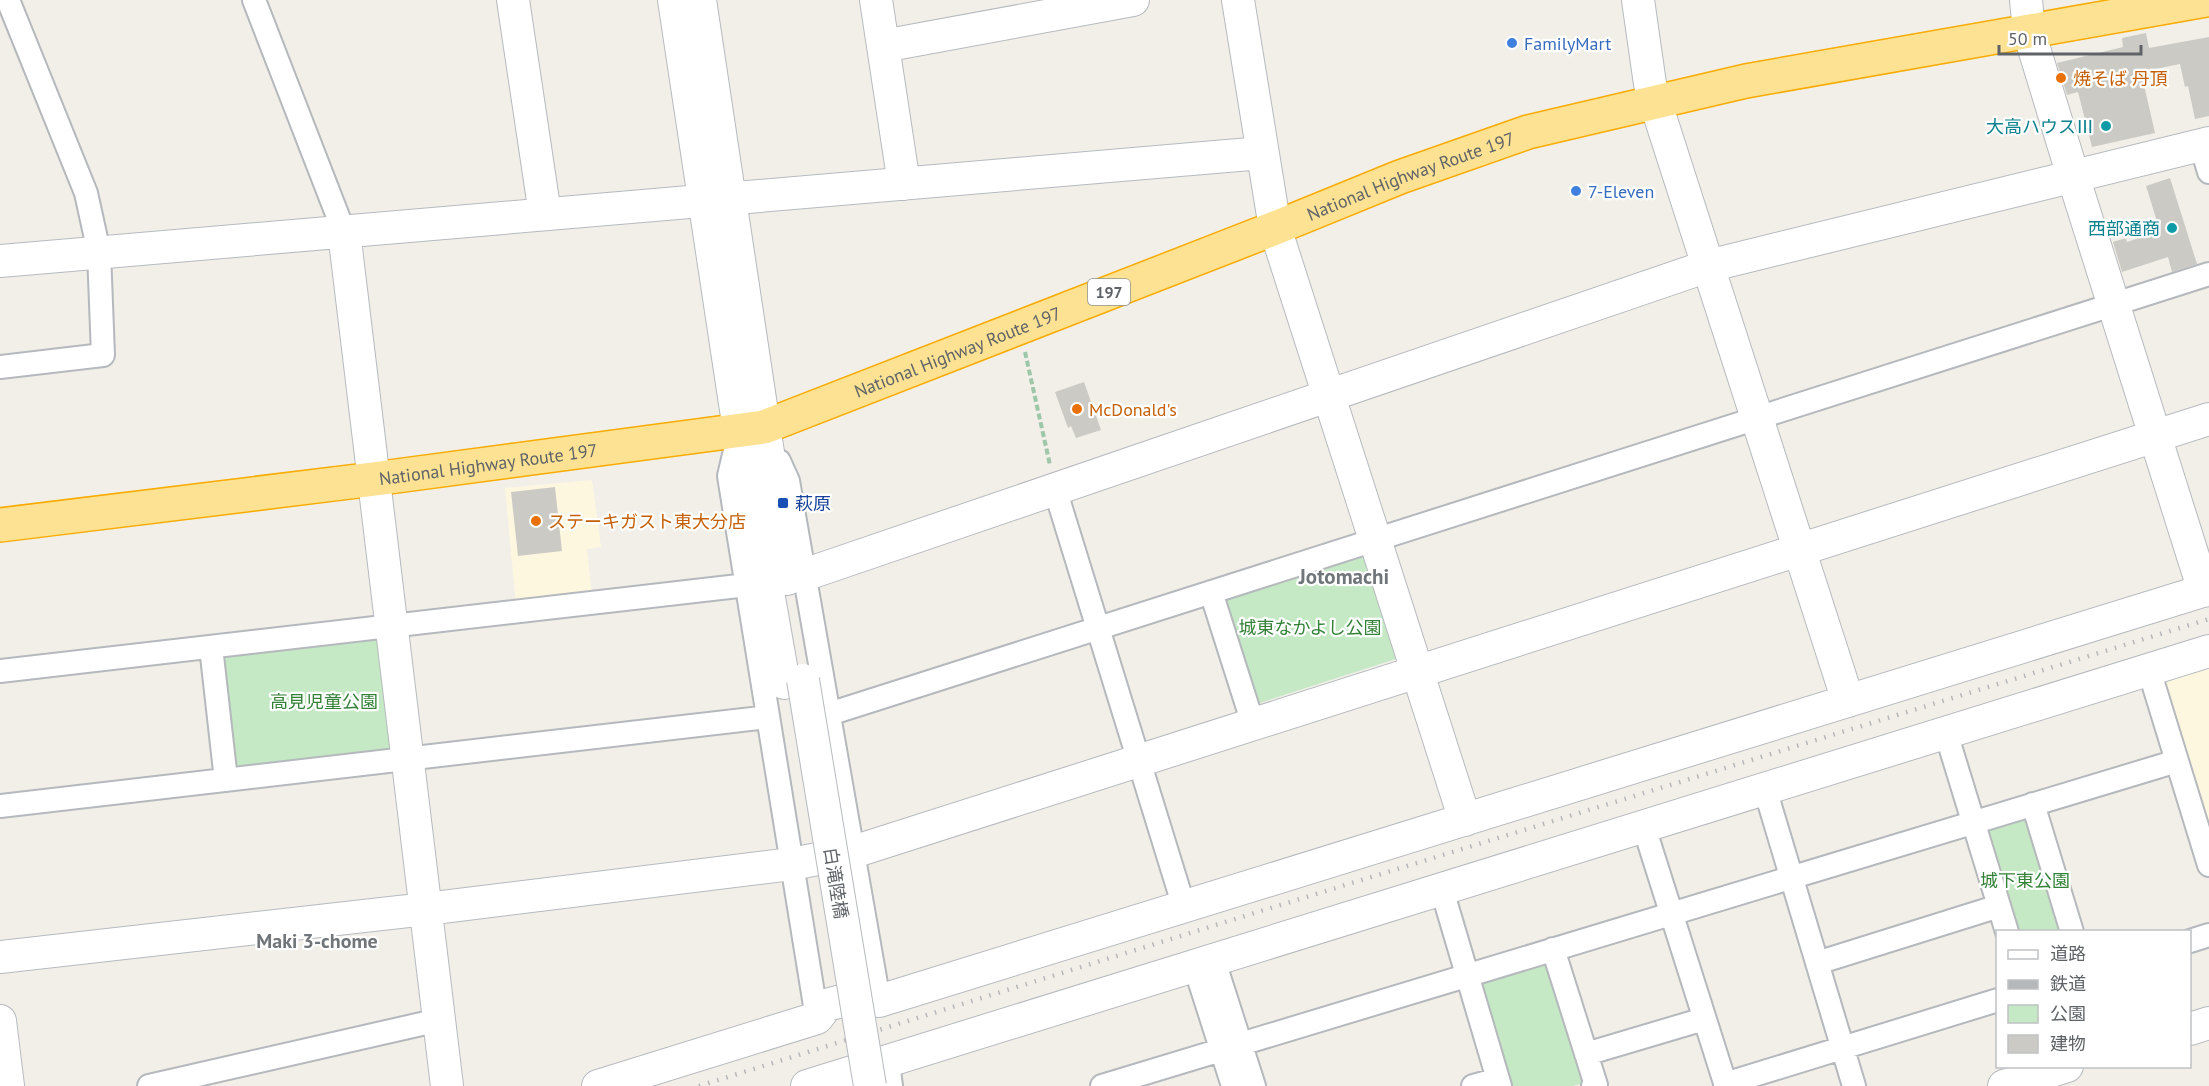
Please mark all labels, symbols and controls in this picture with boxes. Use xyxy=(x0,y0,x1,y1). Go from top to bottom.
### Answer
scale bar xyxy=(1999,18,2142,56)
text: 50 m xyxy=(2008,27,2047,50)
place label: FamilyMart xyxy=(1524,32,1611,55)
marker: FamilyMart xyxy=(1505,36,1519,50)
place label: 焼そば 丹頂 xyxy=(2073,67,2168,90)
marker: 焼そば 丹頂 xyxy=(2054,71,2068,85)
place label: 大高ハウスⅢ xyxy=(1986,115,2094,138)
marker: 大高ハウスⅢ xyxy=(2099,119,2113,133)
street label: National Highway Route 197 xyxy=(1303,126,1517,225)
place label: 7-Eleven xyxy=(1588,180,1654,203)
marker: 7-Eleven xyxy=(1569,184,1583,198)
place label: 西部通商 xyxy=(2088,217,2160,240)
marker: 西部通商 xyxy=(2165,221,2179,235)
road number: 197 xyxy=(1088,279,1130,305)
street label: National Highway Route 197 xyxy=(851,301,1064,402)
place label: McDonald's xyxy=(1089,398,1177,421)
marker: McDonald's xyxy=(1070,402,1084,416)
street label: National Highway Route 197 xyxy=(377,438,599,490)
place label: 萩原 xyxy=(795,492,831,515)
marker: 萩原 xyxy=(776,496,790,510)
place label: ステーキガスト東大分店 xyxy=(548,510,746,533)
marker: ステーキガスト東大分店 xyxy=(529,514,543,528)
district label: Jotomachi xyxy=(1298,563,1389,590)
park label: 城東なかよし公園 xyxy=(1238,616,1382,639)
park label: 高見児童公園 xyxy=(270,690,378,713)
street label: 白滝陸橋 xyxy=(819,846,853,920)
park label: 城下東公園 xyxy=(1980,869,2070,892)
district label: Maki 3-chome xyxy=(256,928,378,954)
legend xyxy=(1996,930,2191,1068)
text: 道路 xyxy=(2050,942,2086,965)
text: 鉄道 xyxy=(2050,972,2086,995)
text: 公園 xyxy=(2050,1002,2086,1025)
text: 建物 xyxy=(2050,1032,2086,1055)

